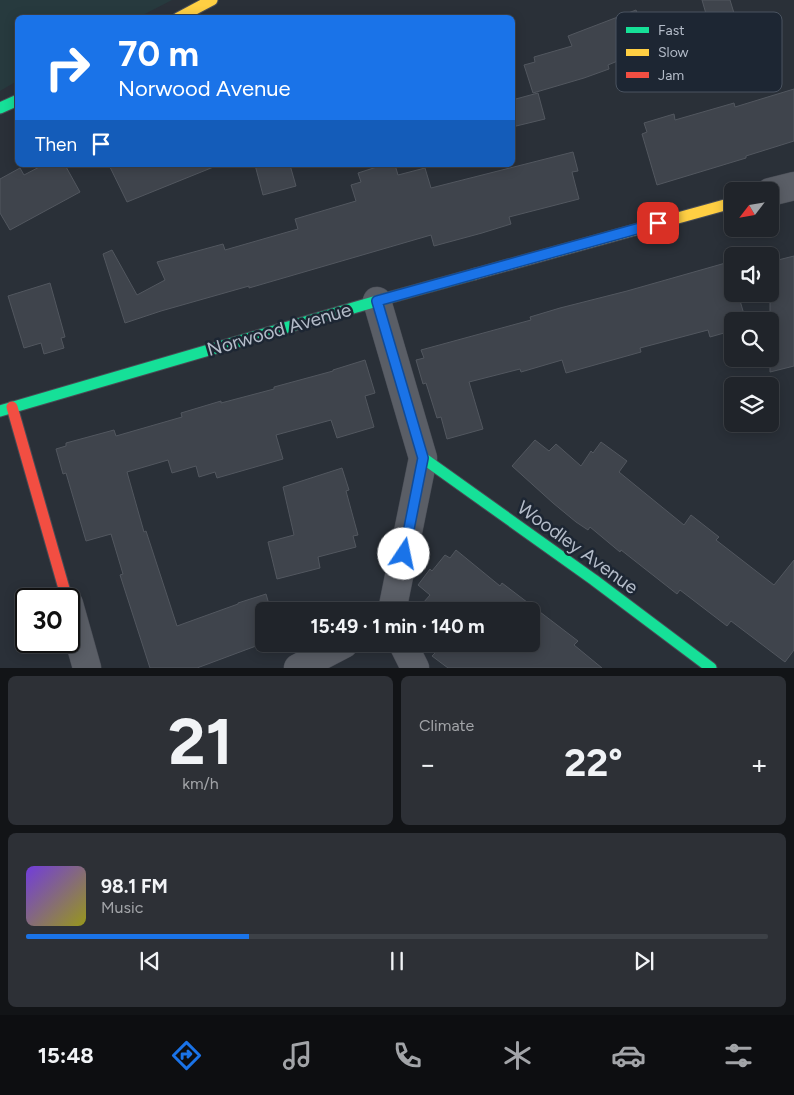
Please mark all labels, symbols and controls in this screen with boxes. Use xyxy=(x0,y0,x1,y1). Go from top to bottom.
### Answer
legend xyxy=(616,12,782,92)
text: Fast xyxy=(658,22,684,39)
text: 70 m xyxy=(118,33,199,75)
icon: right xyxy=(35,35,100,100)
text: Slow xyxy=(658,44,689,61)
text: Jam xyxy=(658,67,684,84)
text: Norwood Avenue xyxy=(118,75,290,102)
icon: arrive xyxy=(87,130,115,158)
text: Then xyxy=(35,133,77,156)
north arrow xyxy=(724,182,779,238)
map controls xyxy=(724,182,779,432)
pin xyxy=(637,202,679,244)
icon: arrive xyxy=(644,209,672,237)
button: sound xyxy=(724,247,779,302)
street label: Norwood Avenue xyxy=(204,298,354,361)
button: search xyxy=(724,312,779,367)
button: layers xyxy=(724,377,779,432)
street label: Woodley Avenue xyxy=(513,496,643,599)
position arrow xyxy=(377,527,429,579)
speed limit sign: 30 xyxy=(15,588,80,653)
text: 15:49 · 1 min · 140 m xyxy=(310,615,485,638)
text: 21 xyxy=(168,702,233,780)
text: Climate xyxy=(419,716,474,735)
text: 22° xyxy=(564,740,623,786)
text: − xyxy=(419,747,436,781)
text: + xyxy=(751,747,768,781)
text: km/h xyxy=(182,774,219,793)
text: 98.1 FM xyxy=(101,875,168,898)
text: Music xyxy=(101,898,143,917)
icon: previous xyxy=(136,947,164,975)
icon: pause xyxy=(383,947,411,975)
icon: next xyxy=(630,947,658,975)
icon: directions xyxy=(169,1038,204,1073)
icon: music xyxy=(280,1038,315,1073)
icon: phone xyxy=(390,1038,425,1073)
icon: climate xyxy=(500,1038,535,1073)
icon: car xyxy=(611,1038,646,1073)
icon: filters xyxy=(721,1038,756,1073)
text: 15:48 xyxy=(38,1042,94,1069)

